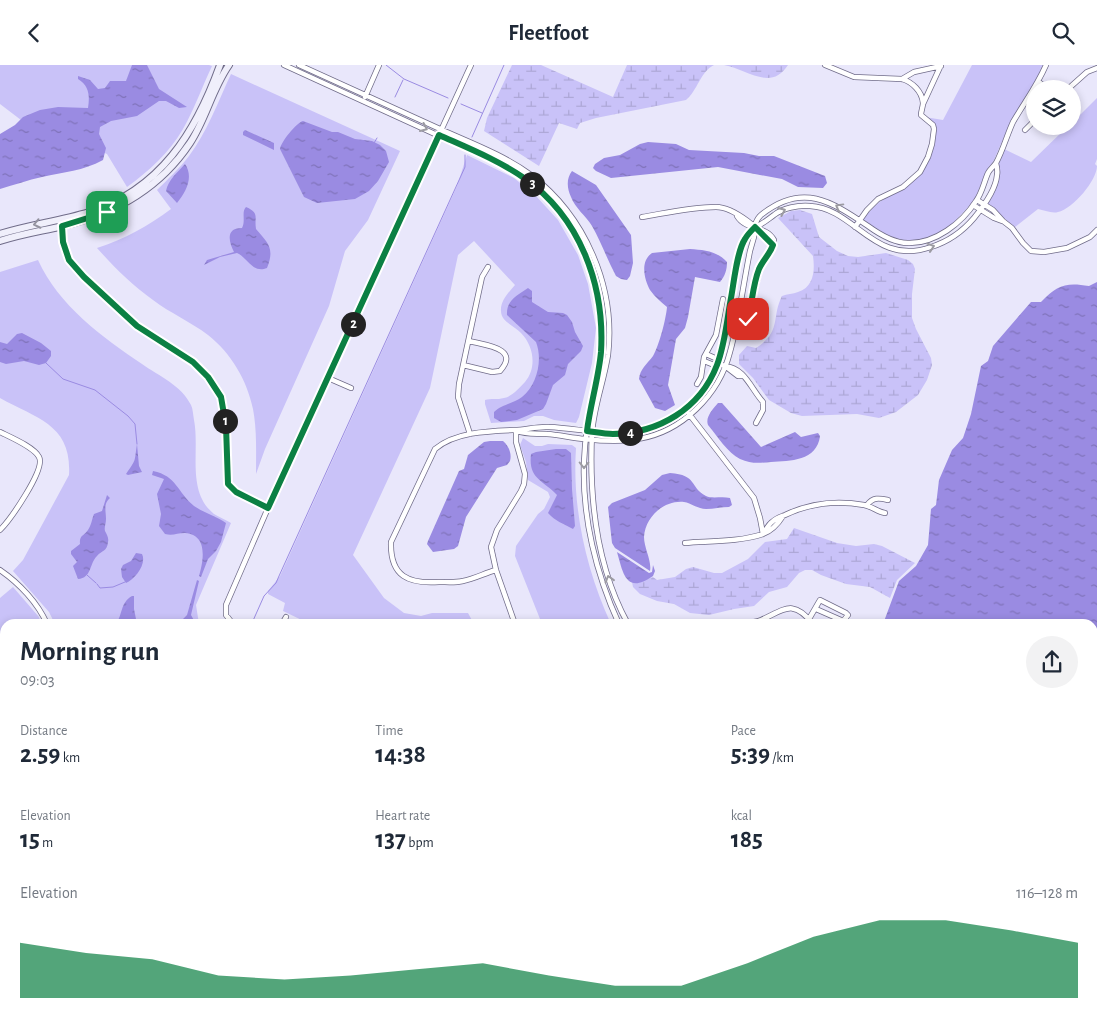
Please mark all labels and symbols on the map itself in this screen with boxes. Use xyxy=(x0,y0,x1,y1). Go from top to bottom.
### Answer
one-way arrow xyxy=(419,122,428,133)
pin: 3 xyxy=(520,171,544,197)
pin xyxy=(86,191,128,233)
one-way arrow xyxy=(835,204,844,214)
one-way arrow xyxy=(777,207,786,218)
one-way arrow xyxy=(32,218,41,229)
one-way arrow xyxy=(926,243,935,253)
pin xyxy=(727,298,769,340)
pin: 2 xyxy=(340,311,366,337)
pin: 1 xyxy=(212,409,238,433)
pin: 4 xyxy=(618,421,642,445)
one-way arrow xyxy=(579,461,590,469)
one-way arrow xyxy=(605,575,615,583)

